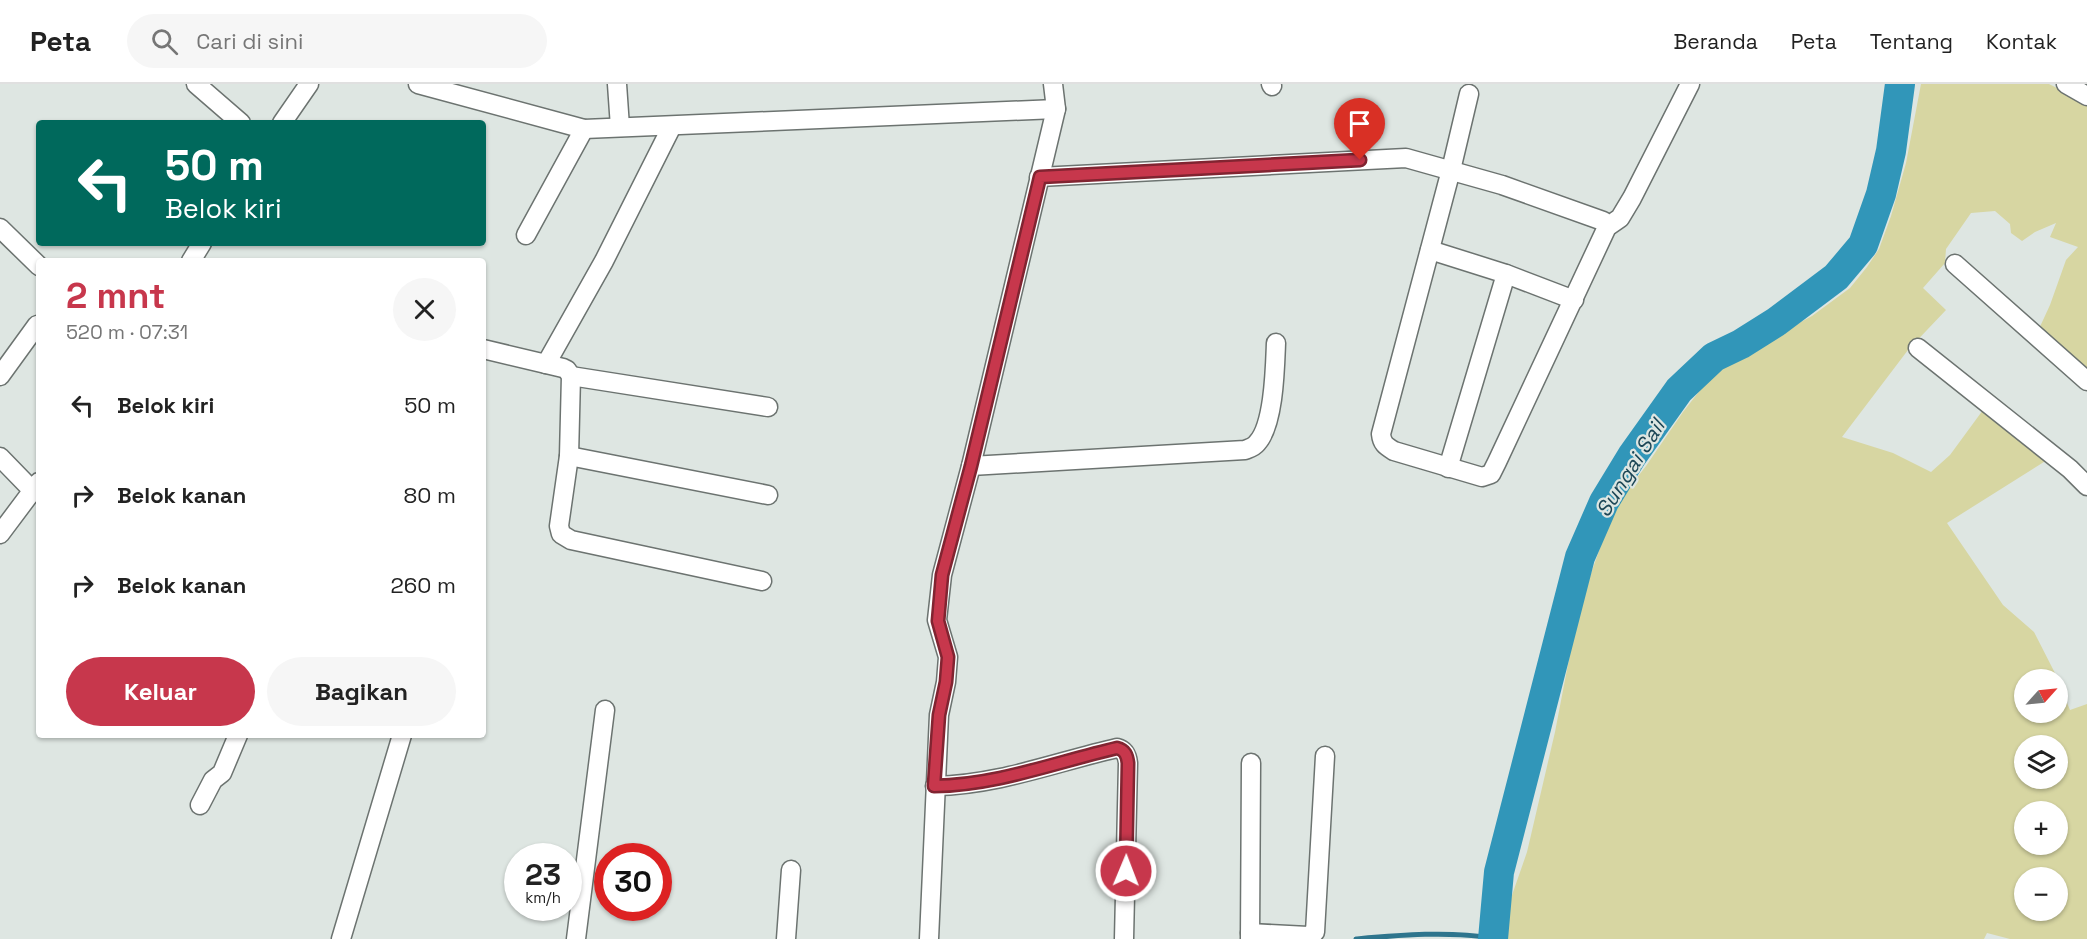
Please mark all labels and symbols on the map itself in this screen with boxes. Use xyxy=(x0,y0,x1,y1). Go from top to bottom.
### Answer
pin xyxy=(1334,98,1385,160)
water label: Sungai Sail xyxy=(1589,412,1672,522)
north arrow xyxy=(2014,669,2068,723)
position arrow xyxy=(1094,839,1158,903)
speed limit sign: 30 xyxy=(594,843,672,921)

